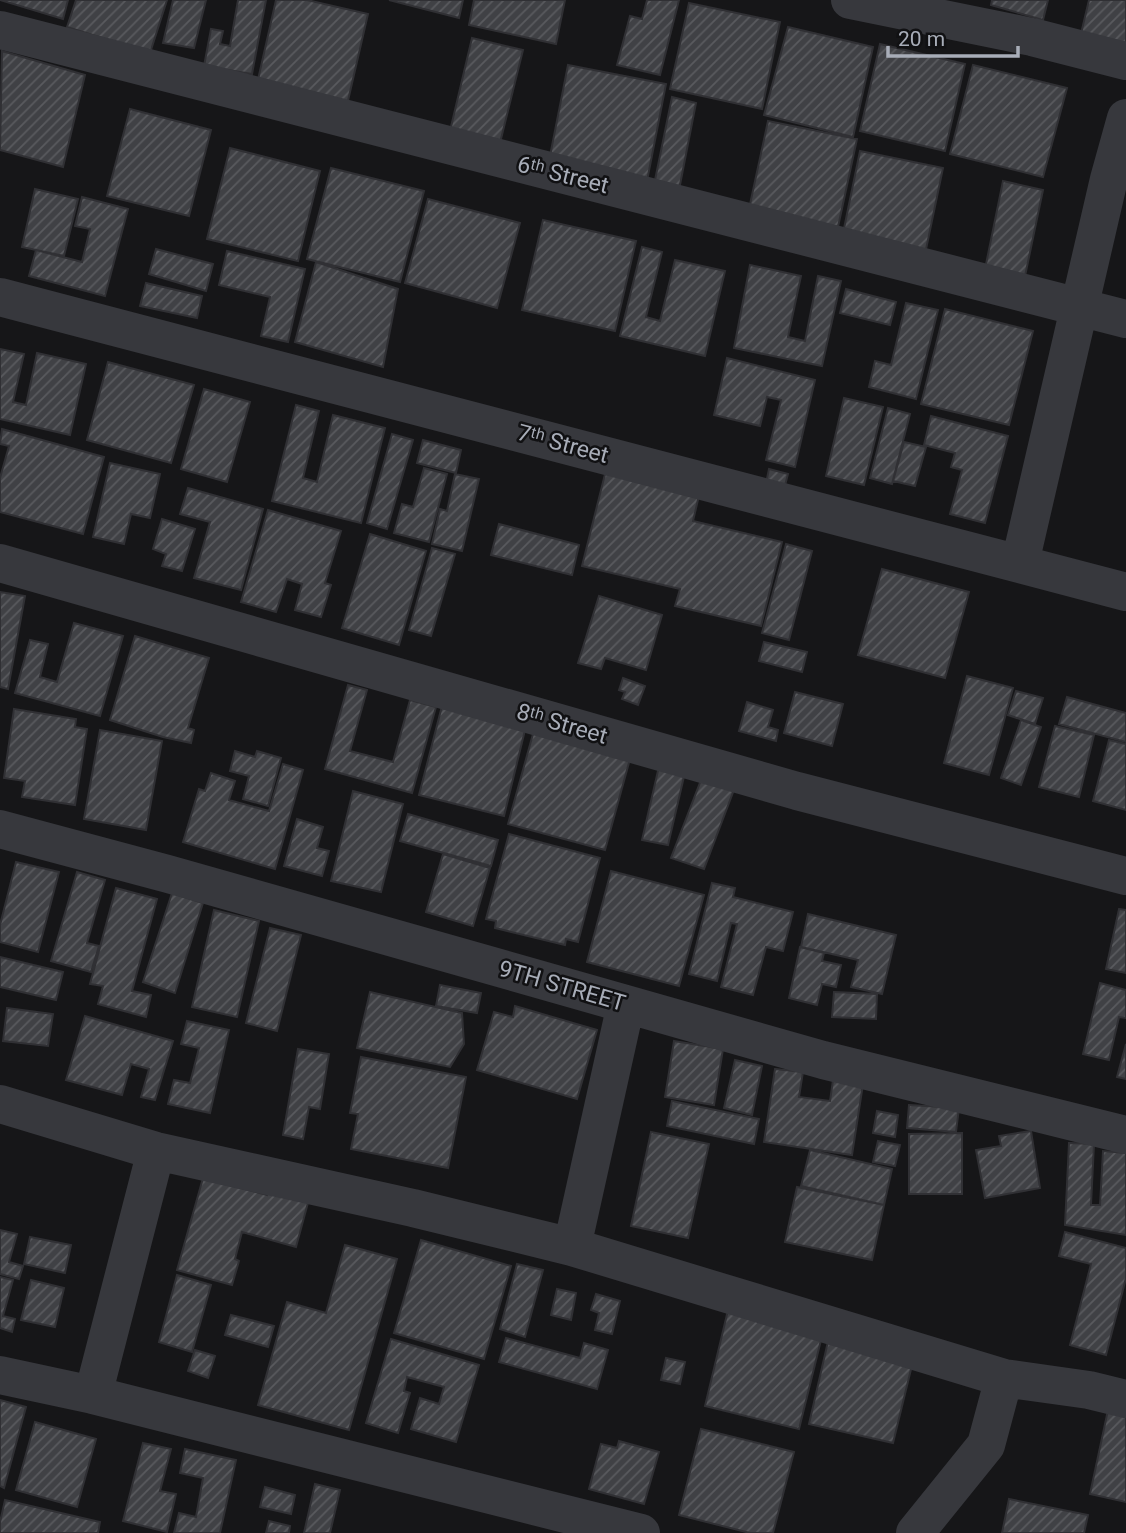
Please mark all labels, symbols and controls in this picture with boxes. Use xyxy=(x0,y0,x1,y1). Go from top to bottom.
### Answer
scale bar xyxy=(888,14,1018,58)
text: 20 m xyxy=(898,27,945,51)
street label: 6ᵗʰ Street xyxy=(515,151,611,199)
street label: 7ᵗʰ Street xyxy=(514,419,612,469)
street label: 8ᵗʰ Street xyxy=(513,698,611,750)
street label: 9TH STREET xyxy=(496,955,629,1017)

